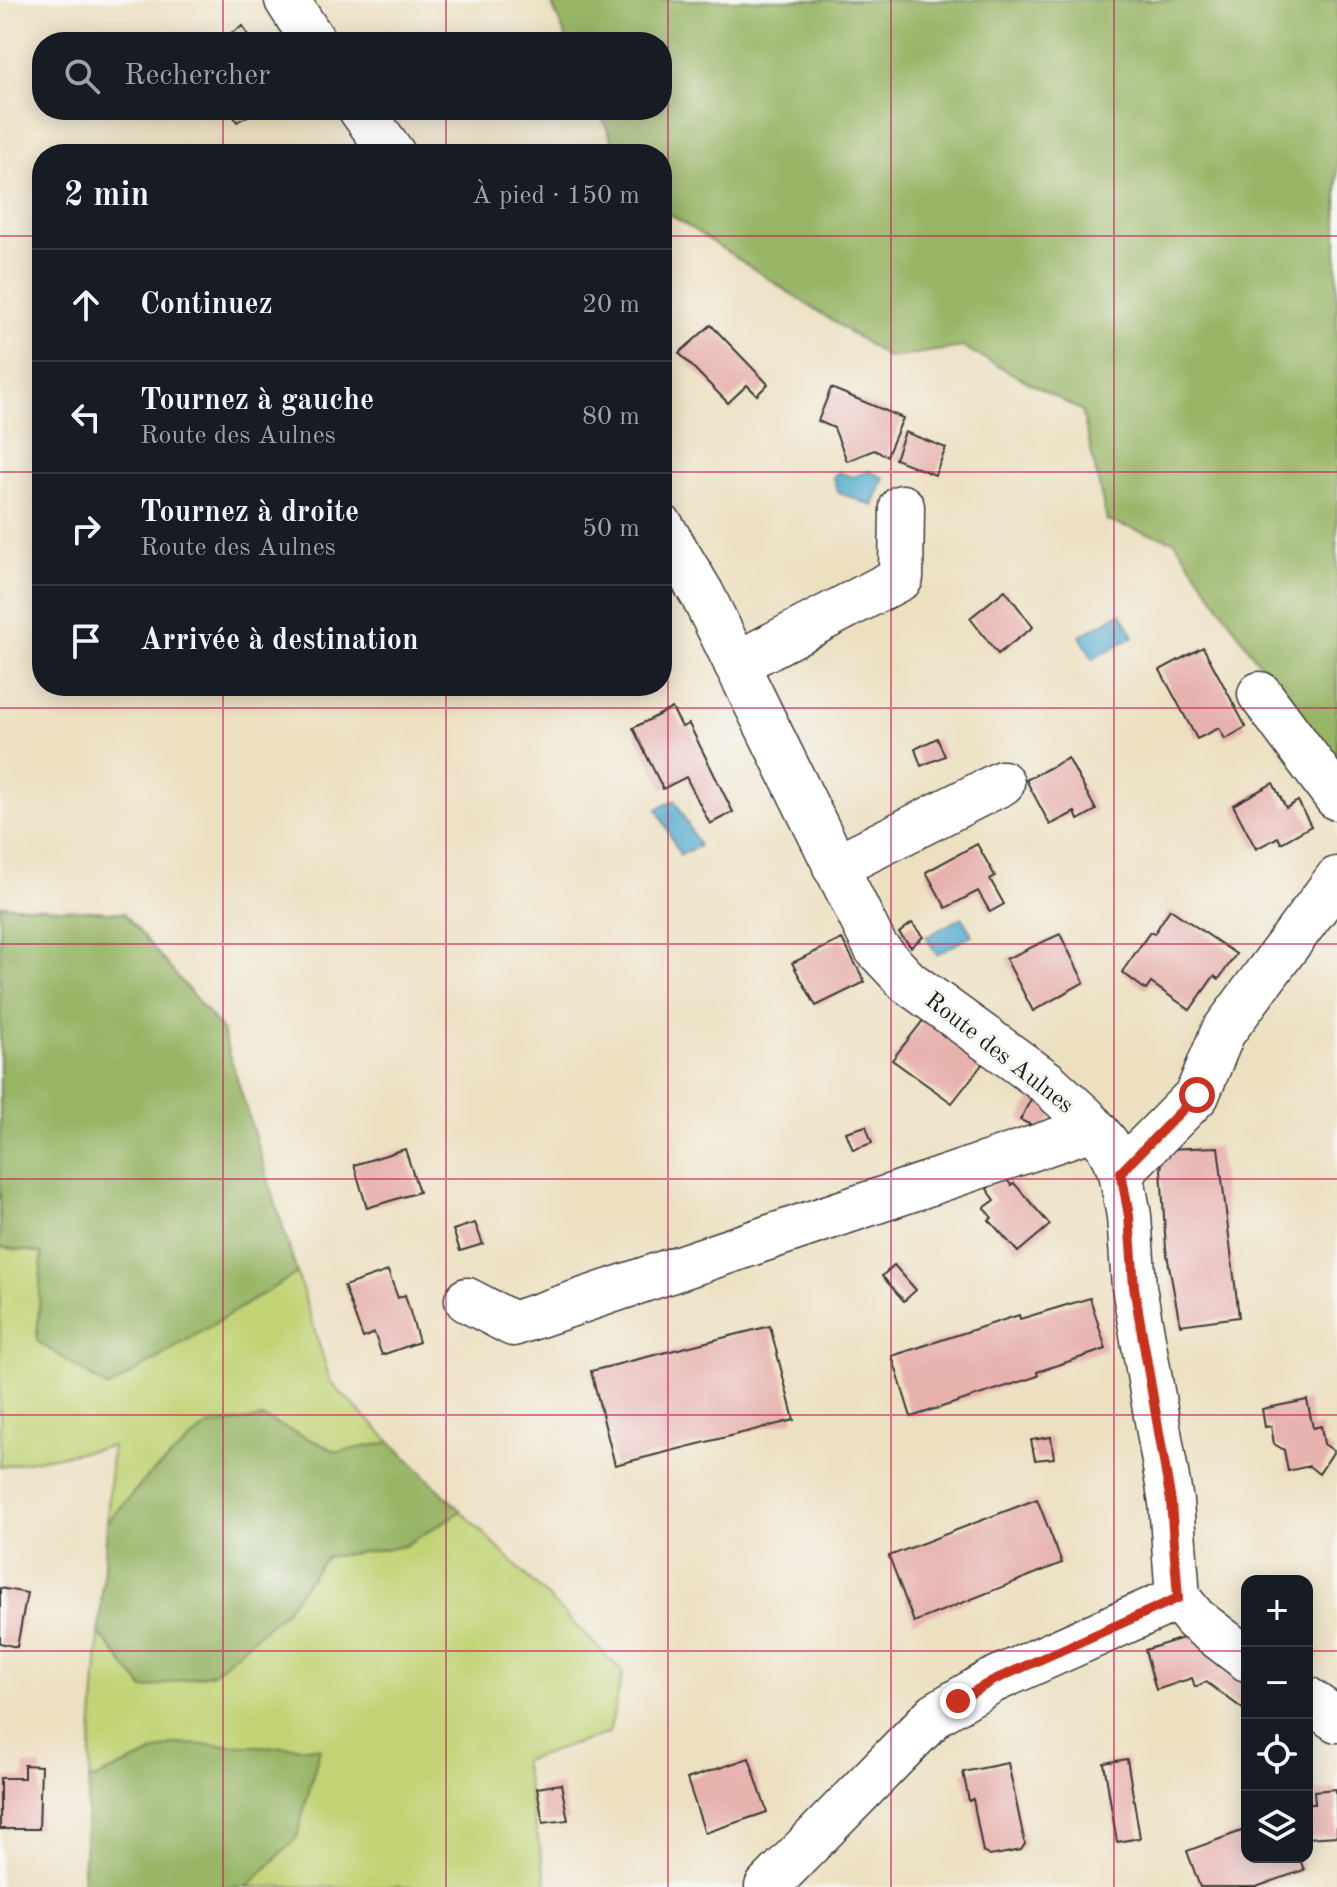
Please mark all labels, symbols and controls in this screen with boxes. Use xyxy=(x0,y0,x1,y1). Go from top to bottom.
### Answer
search box xyxy=(32,32,672,120)
icon: search xyxy=(60,54,104,98)
text: Rechercher xyxy=(124,61,270,91)
text: 2 min xyxy=(64,179,149,213)
text: À pied · 150 m xyxy=(472,183,640,209)
icon: ahead xyxy=(64,283,108,327)
text: Continuez xyxy=(140,290,273,320)
text: 20 m xyxy=(582,292,640,318)
text: Tournez à gauche xyxy=(140,386,374,416)
icon: left xyxy=(64,395,108,439)
text: 80 m xyxy=(582,404,640,430)
text: Route des Aulnes xyxy=(140,423,336,449)
text: Tournez à droite xyxy=(140,498,359,528)
icon: right xyxy=(64,507,108,551)
text: 50 m xyxy=(582,516,640,542)
text: Route des Aulnes xyxy=(140,535,336,561)
icon: arrive xyxy=(64,619,108,663)
text: Arrivée à destination xyxy=(140,626,419,656)
street label: Route des Aulnes xyxy=(920,988,1077,1119)
route start xyxy=(1179,1077,1215,1113)
map controls xyxy=(1241,1575,1313,1863)
button: + xyxy=(1241,1575,1313,1647)
button: − xyxy=(1241,1647,1313,1719)
route end xyxy=(940,1683,976,1719)
button: locate xyxy=(1241,1719,1313,1791)
button: layers xyxy=(1241,1791,1313,1863)

